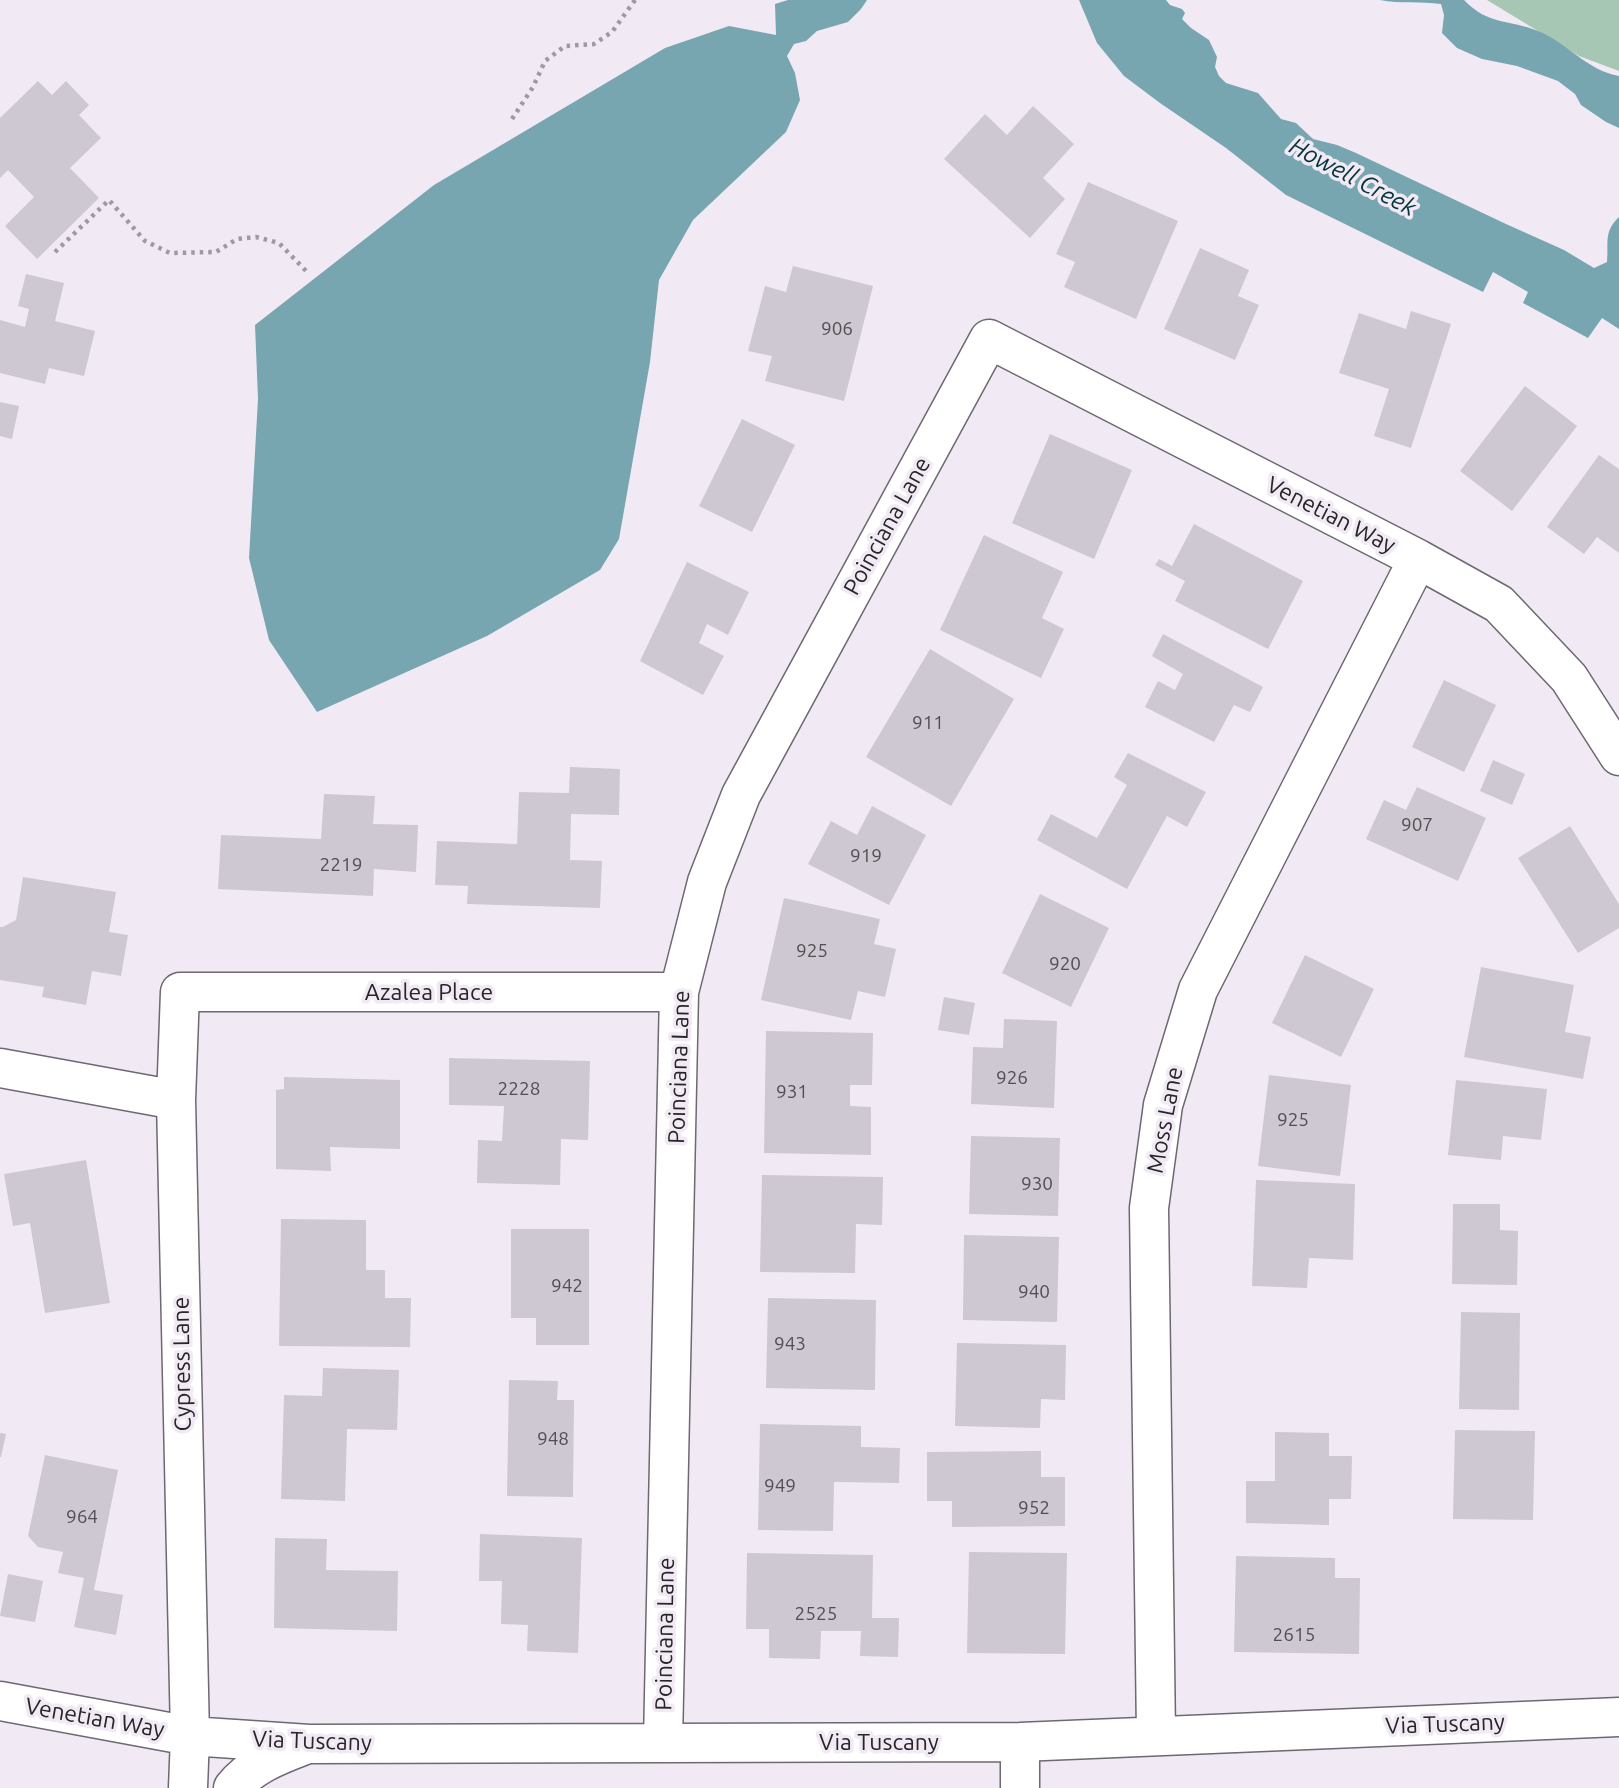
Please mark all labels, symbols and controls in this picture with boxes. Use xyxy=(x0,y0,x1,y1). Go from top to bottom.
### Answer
water label: Howell Creek xyxy=(1285,131,1421,223)
house number: 906 xyxy=(821,318,853,340)
street label: Poinciana Lane xyxy=(838,452,936,600)
street label: Venetian Way xyxy=(1262,471,1400,559)
house number: 911 xyxy=(912,712,944,734)
house number: 907 xyxy=(1401,814,1433,836)
house number: 919 xyxy=(850,845,882,867)
house number: 2219 xyxy=(320,854,362,876)
house number: 925 xyxy=(796,940,828,962)
house number: 920 xyxy=(1049,953,1081,975)
street label: Azalea Place xyxy=(365,978,493,1006)
street label: Poinciana Lane xyxy=(663,990,695,1144)
street label: Moss Lane xyxy=(1141,1064,1189,1176)
house number: 926 xyxy=(996,1067,1028,1089)
house number: 2228 xyxy=(498,1078,540,1100)
house number: 931 xyxy=(776,1081,808,1103)
house number: 925 xyxy=(1277,1109,1309,1131)
house number: 930 xyxy=(1021,1173,1053,1195)
house number: 942 xyxy=(551,1275,583,1297)
house number: 940 xyxy=(1018,1281,1050,1303)
street label: Cypress Lane xyxy=(167,1296,197,1432)
house number: 943 xyxy=(774,1333,806,1355)
house number: 948 xyxy=(537,1428,569,1450)
house number: 949 xyxy=(764,1475,796,1497)
house number: 952 xyxy=(1018,1497,1050,1519)
house number: 964 xyxy=(66,1506,98,1528)
street label: Poinciana Lane xyxy=(650,1557,680,1711)
house number: 2525 xyxy=(795,1603,837,1625)
house number: 2615 xyxy=(1273,1624,1315,1646)
street label: Venetian Way xyxy=(23,1692,167,1744)
street label: Via Tuscany xyxy=(1385,1708,1505,1740)
street label: Via Tuscany xyxy=(252,1725,372,1757)
street label: Via Tuscany xyxy=(819,1728,939,1756)

